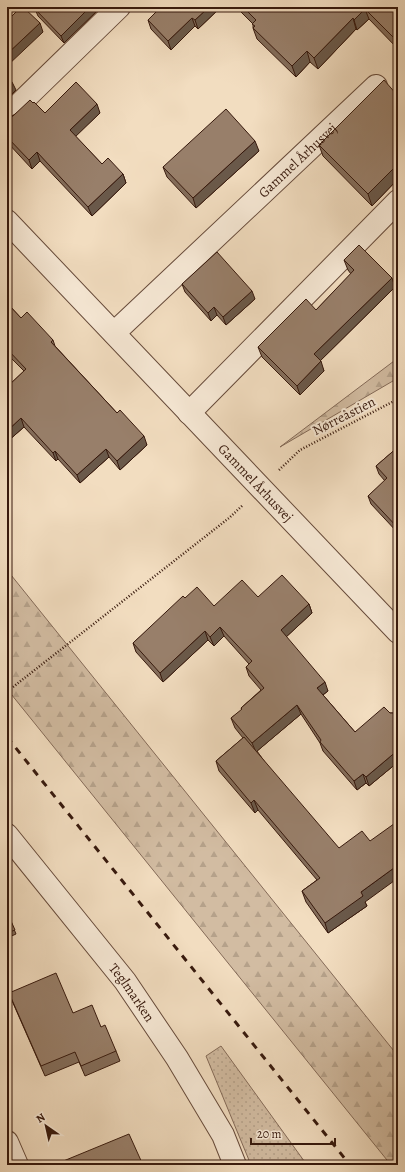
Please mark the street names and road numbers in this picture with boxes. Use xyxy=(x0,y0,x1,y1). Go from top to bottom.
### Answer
street label: Gammel Århusvej xyxy=(254,118,341,202)
street label: Nørreåstien xyxy=(309,392,379,440)
street label: Gammel Århusvej xyxy=(214,439,298,526)
street label: Teglmarken xyxy=(105,959,159,1026)

